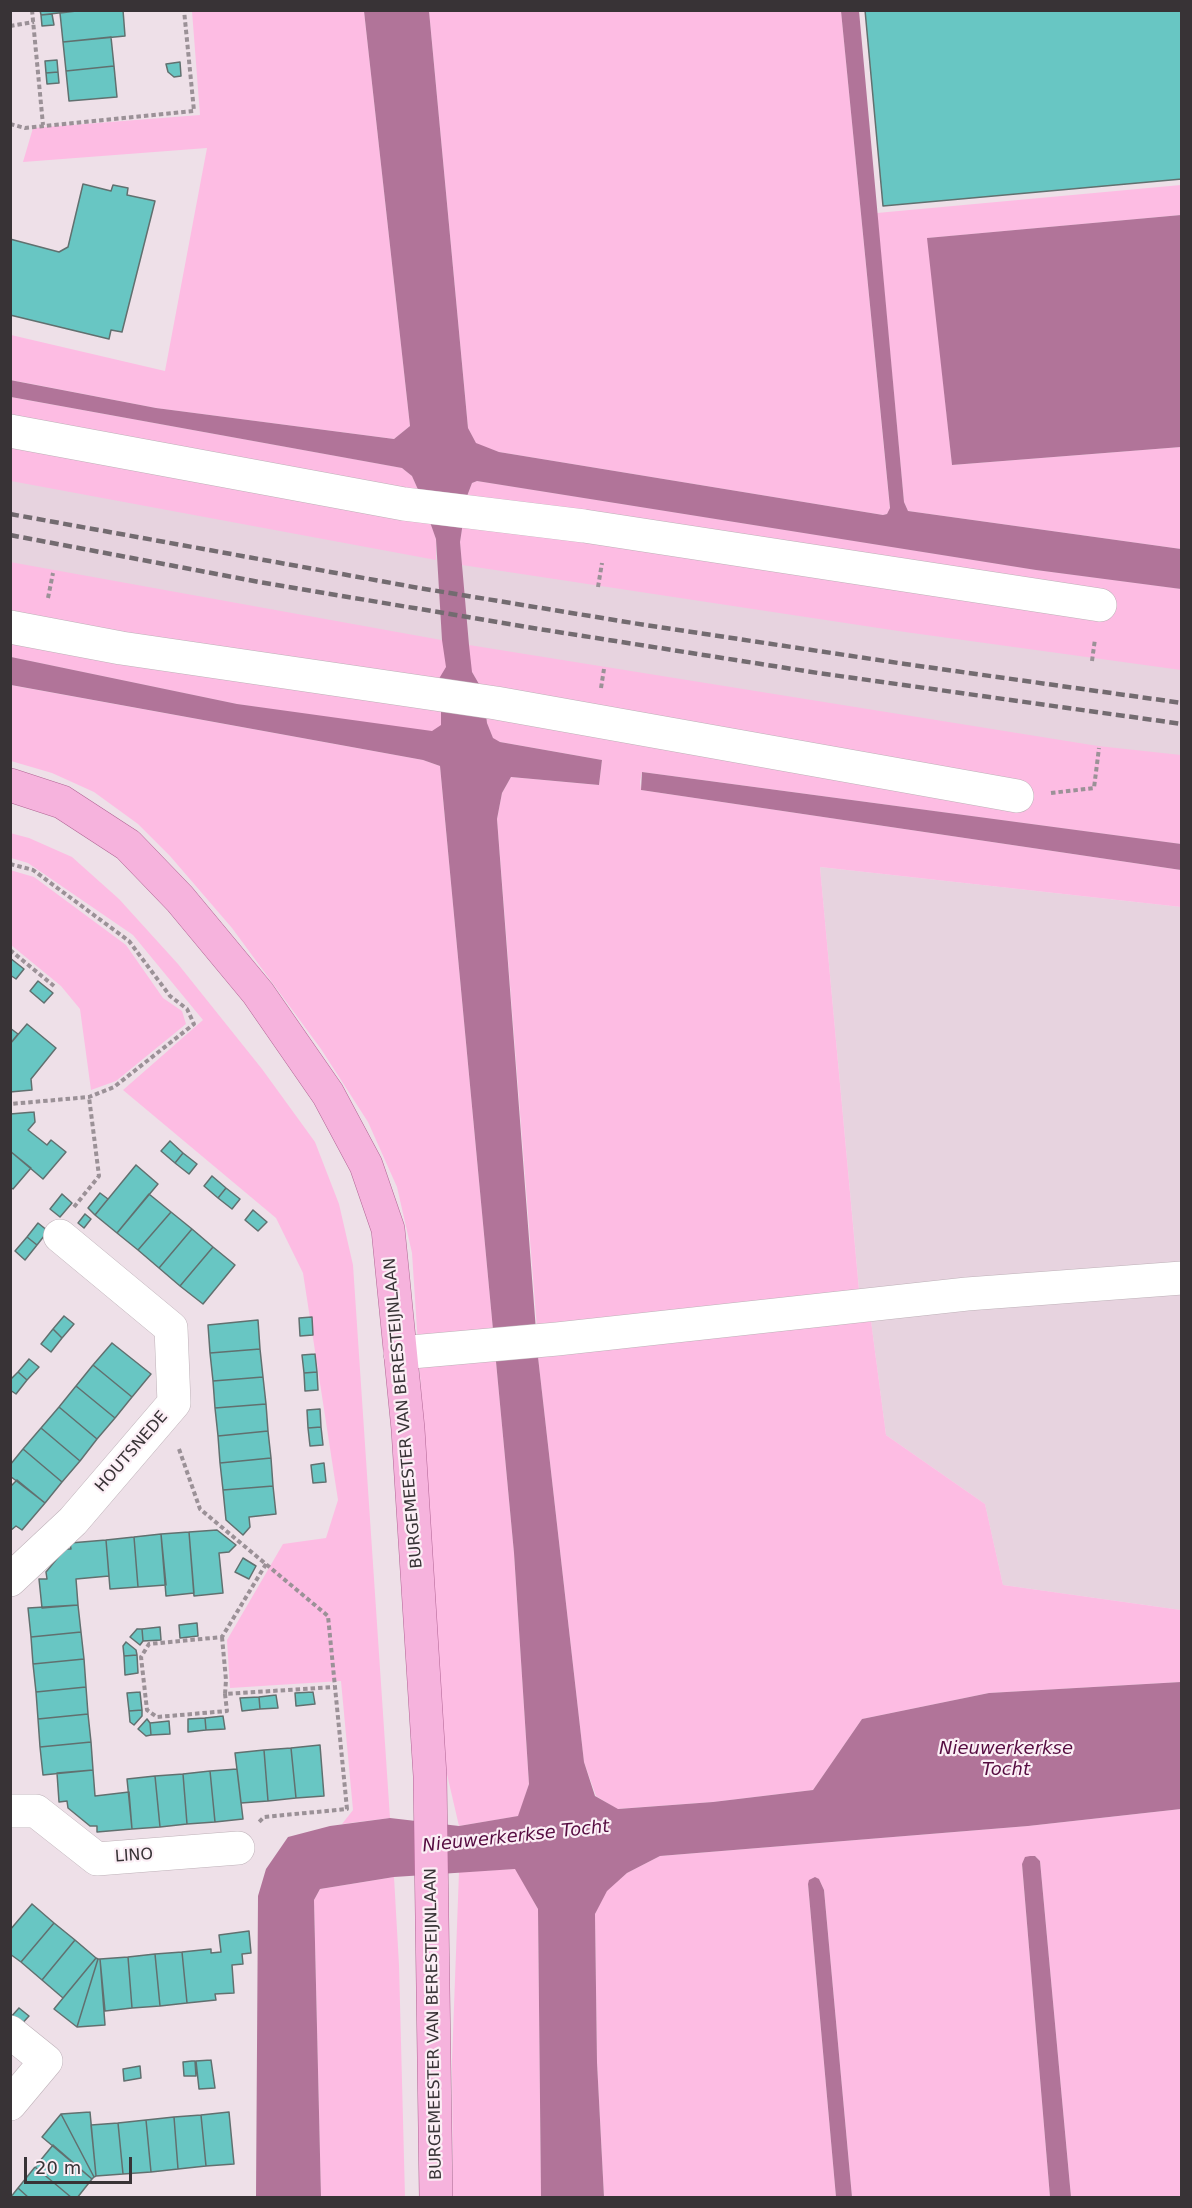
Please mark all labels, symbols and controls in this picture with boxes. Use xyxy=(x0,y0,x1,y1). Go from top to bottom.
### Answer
street label: BURGEMEESTER VAN BERESTEIJNLAAN xyxy=(381,1257,427,1569)
street label: HOUTSNEDE xyxy=(92,1408,172,1496)
water label: Nieuwerkerkse Tocht xyxy=(939,1738,1073,1780)
water label: Nieuwerkerkse Tocht xyxy=(421,1816,611,1858)
street label: LINO xyxy=(114,1845,154,1867)
street label: BURGEMEESTER VAN BERESTEIJNLAAN xyxy=(422,1868,446,2180)
scale bar xyxy=(27,2145,135,2183)
text: 20 m xyxy=(35,2157,81,2178)

